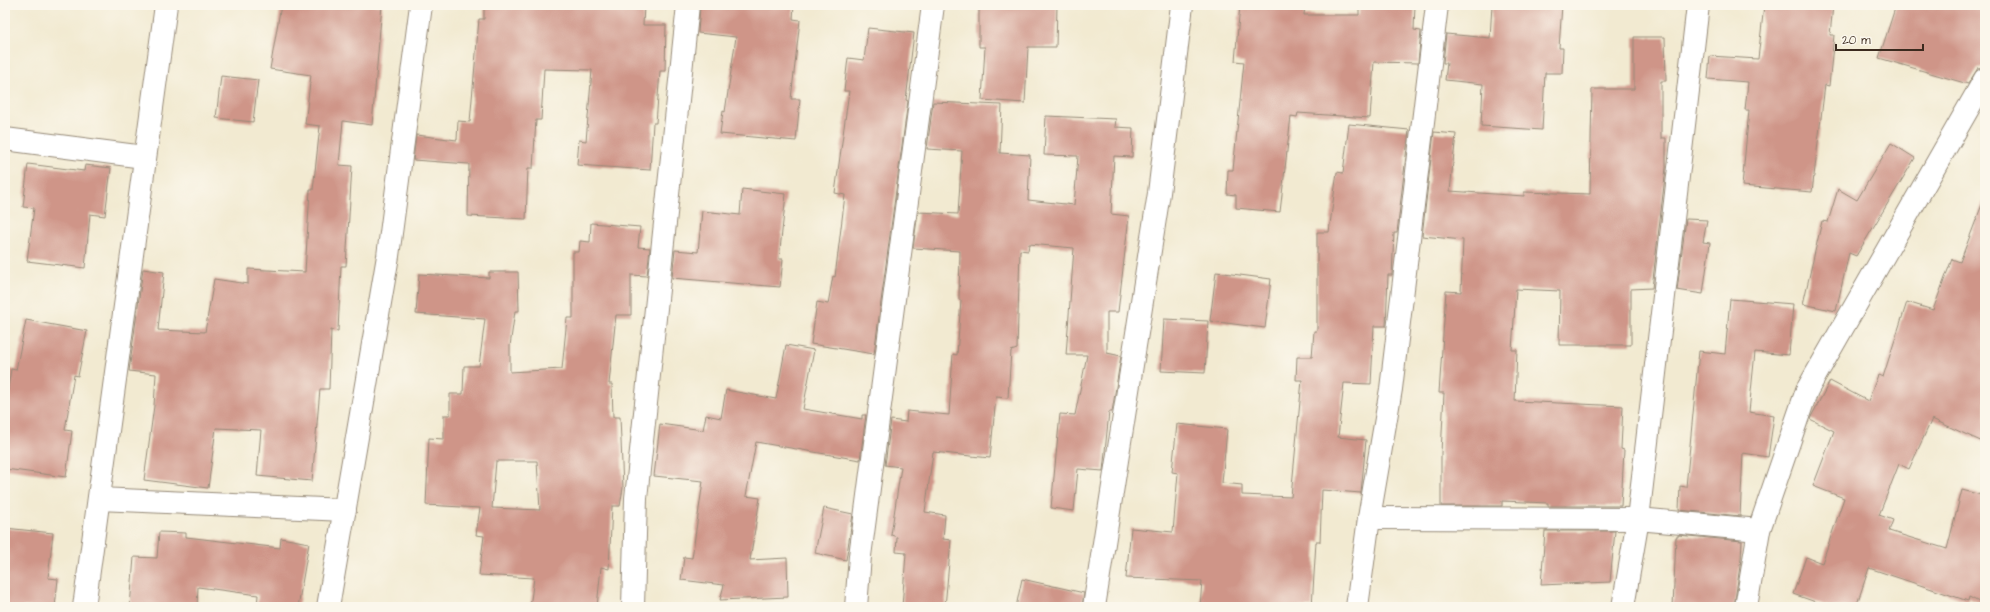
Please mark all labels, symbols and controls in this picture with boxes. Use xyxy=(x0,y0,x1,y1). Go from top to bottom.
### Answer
scale bar xyxy=(1836,26,1923,52)
text: 20 m xyxy=(1842,32,1871,49)

